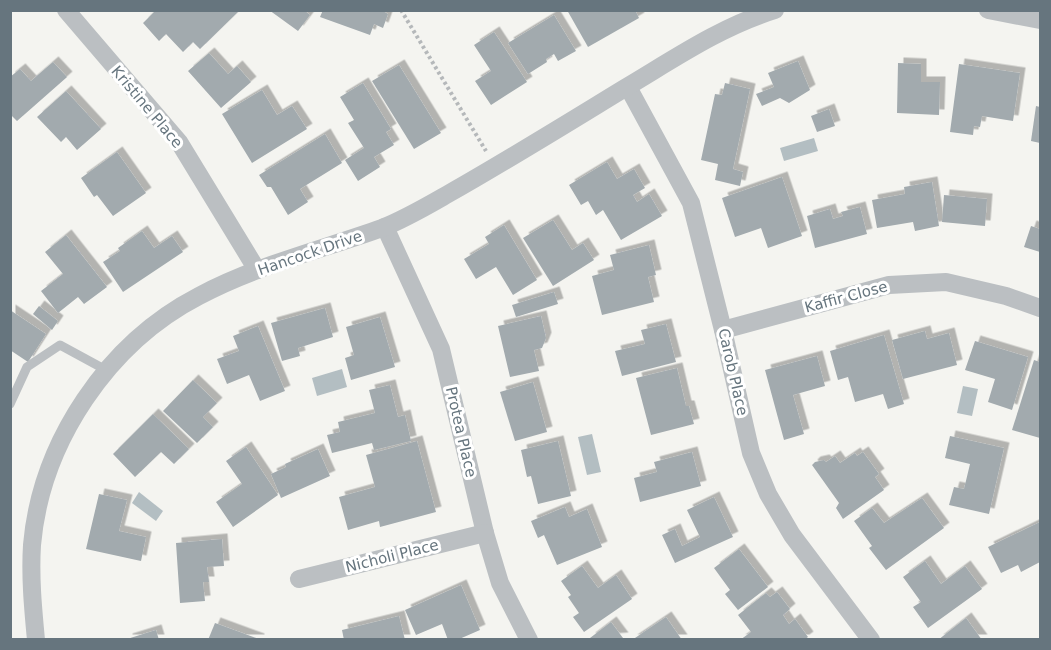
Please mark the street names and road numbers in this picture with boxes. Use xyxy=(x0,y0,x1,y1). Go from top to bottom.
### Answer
street label: Kristine Place xyxy=(108,62,186,152)
street label: Hancock Drive xyxy=(255,227,365,279)
street label: Kaffir Close xyxy=(803,277,889,317)
street label: Carob Place xyxy=(714,327,752,417)
street label: Protea Place xyxy=(442,385,480,479)
street label: Nicholi Place xyxy=(344,536,440,576)

